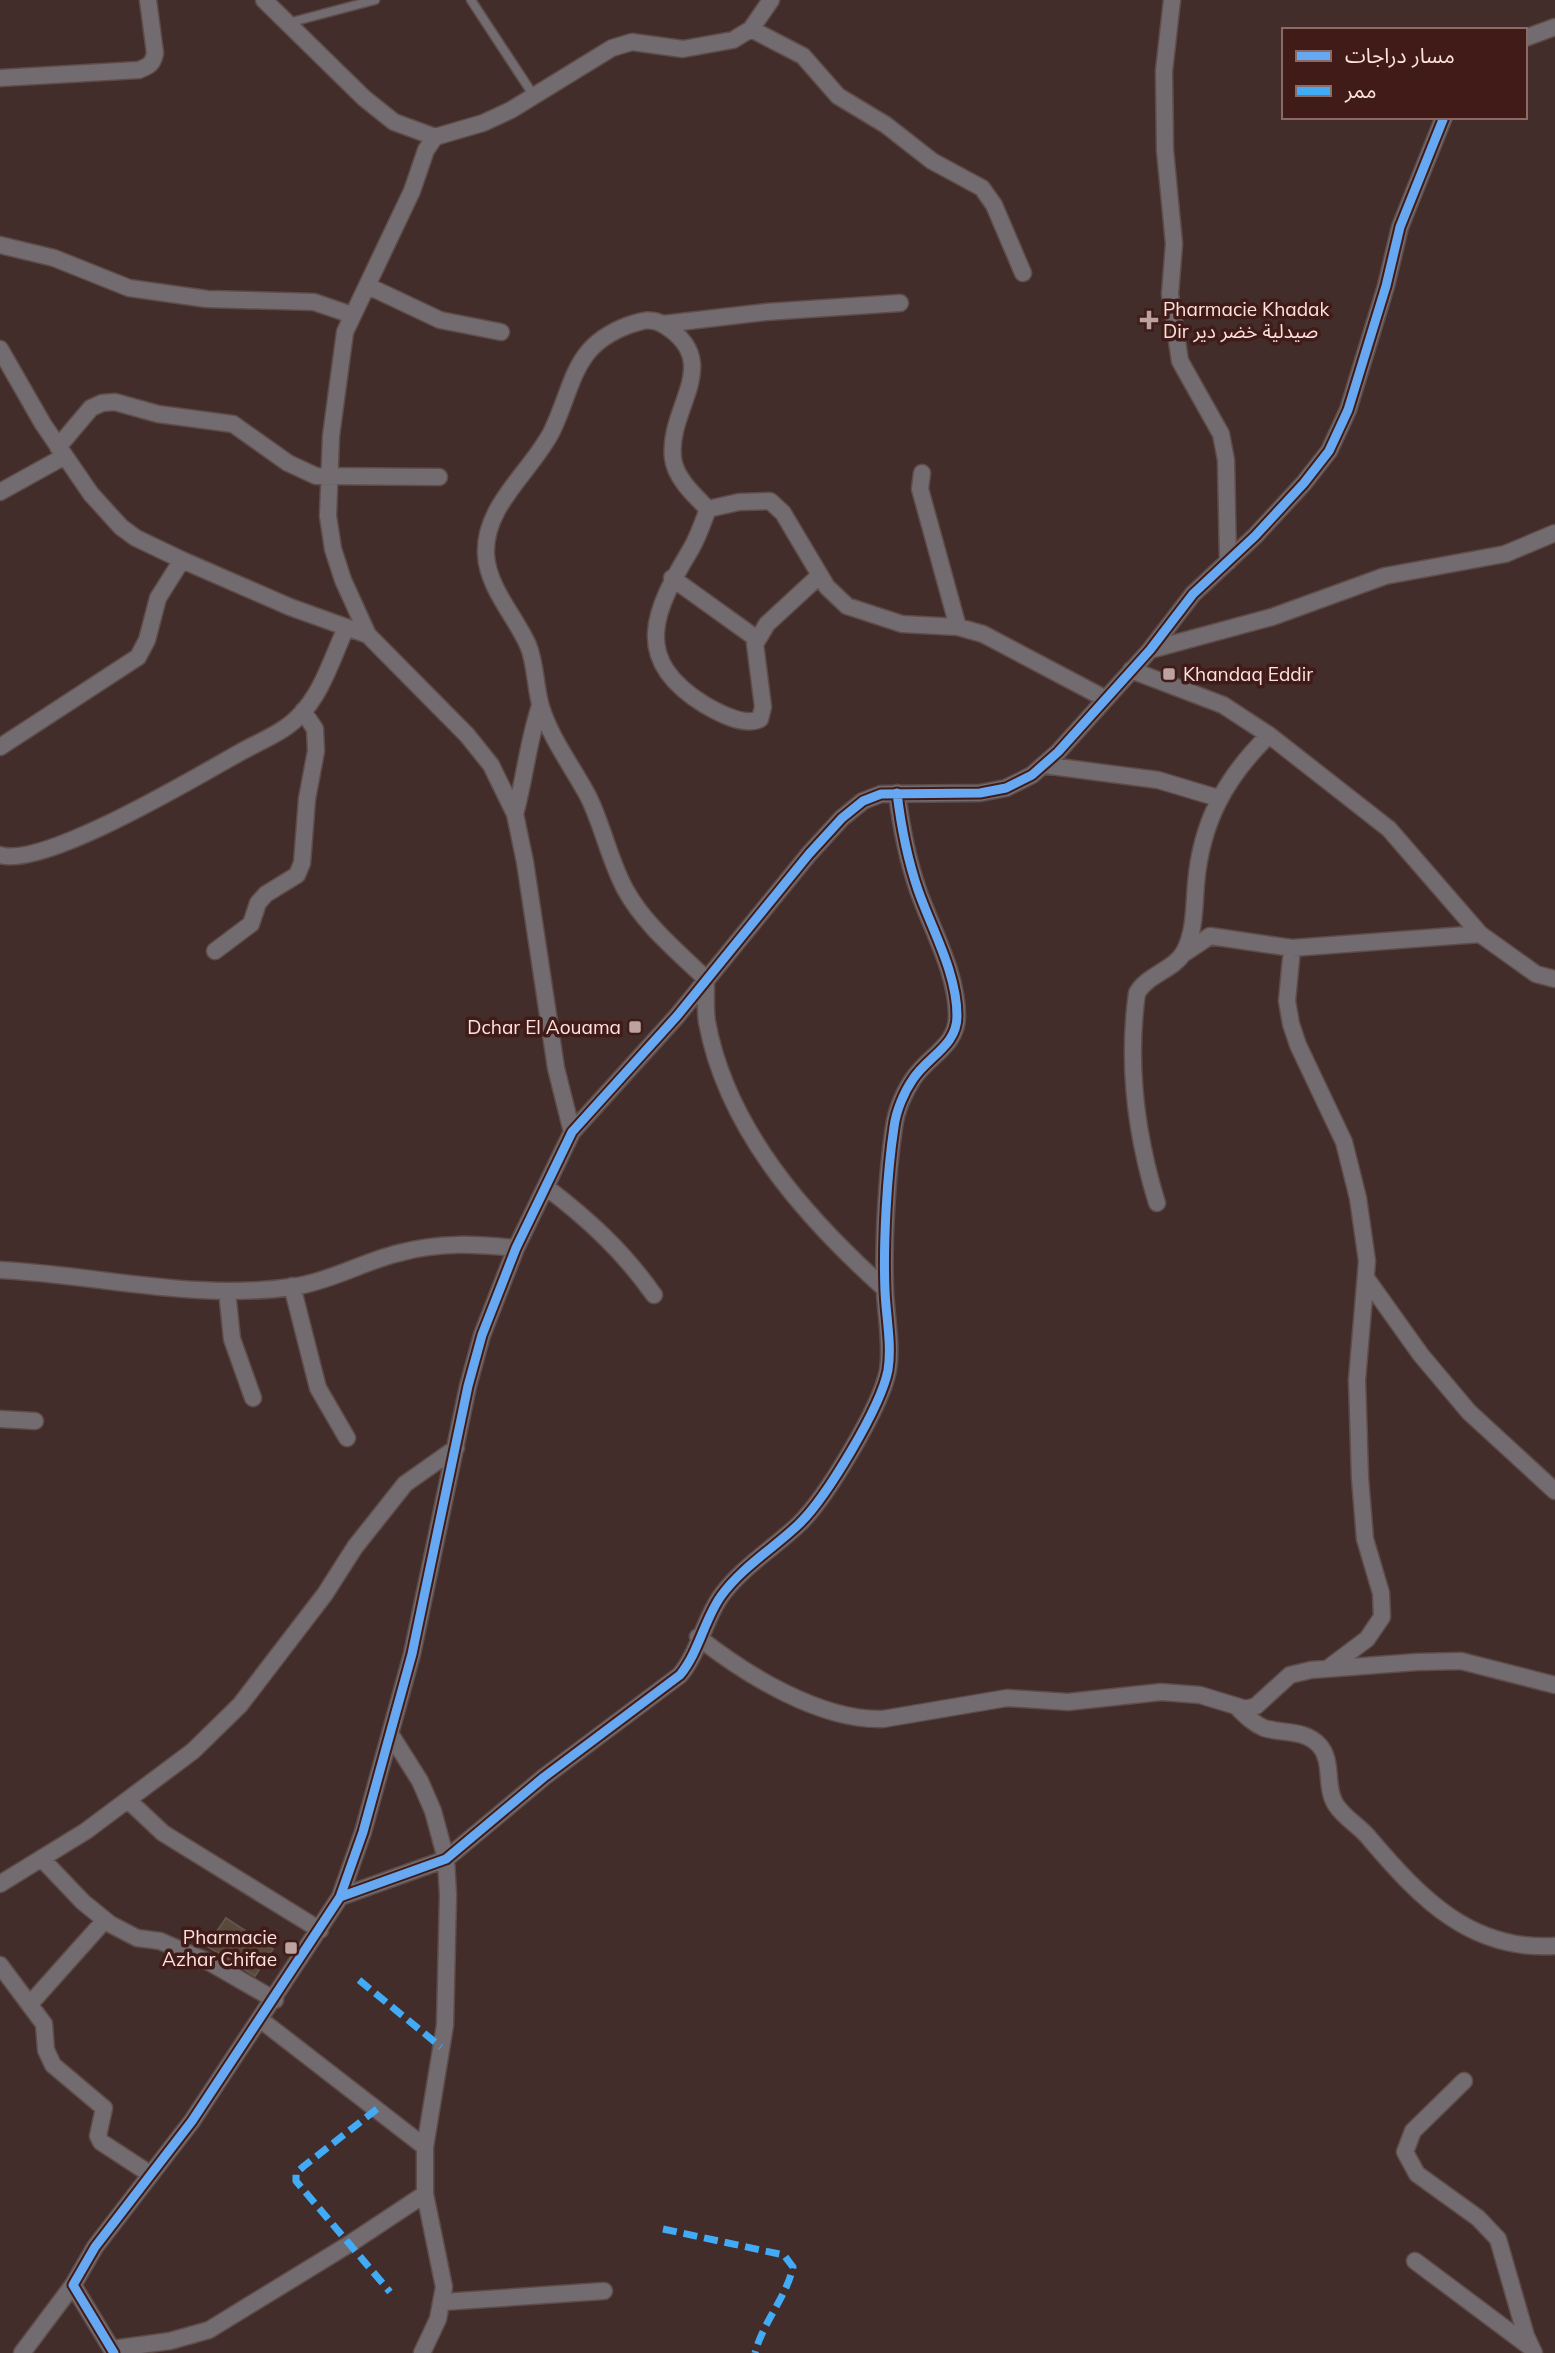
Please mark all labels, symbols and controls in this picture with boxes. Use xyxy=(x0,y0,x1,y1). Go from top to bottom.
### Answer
legend xyxy=(1282,28,1527,119)
text: مسار دراجات xyxy=(1345,42,1455,68)
text: ممر xyxy=(1344,77,1376,103)
place label: Pharmacie Khadak Dir صيدلية خضر دير xyxy=(1163,297,1329,343)
marker: Pharmacie Khadak Dir صيدلية خضر دير xyxy=(1141,312,1157,328)
place label: Khandaq Eddir xyxy=(1183,662,1313,686)
marker: Khandaq Eddir xyxy=(1161,666,1177,682)
place label: Dchar El Aouama xyxy=(467,1015,621,1039)
marker: Dchar El Aouama xyxy=(627,1019,643,1035)
place label: Pharmacie Azhar Chifae xyxy=(162,1925,277,1971)
marker: Pharmacie Azhar Chifae xyxy=(283,1940,299,1956)

